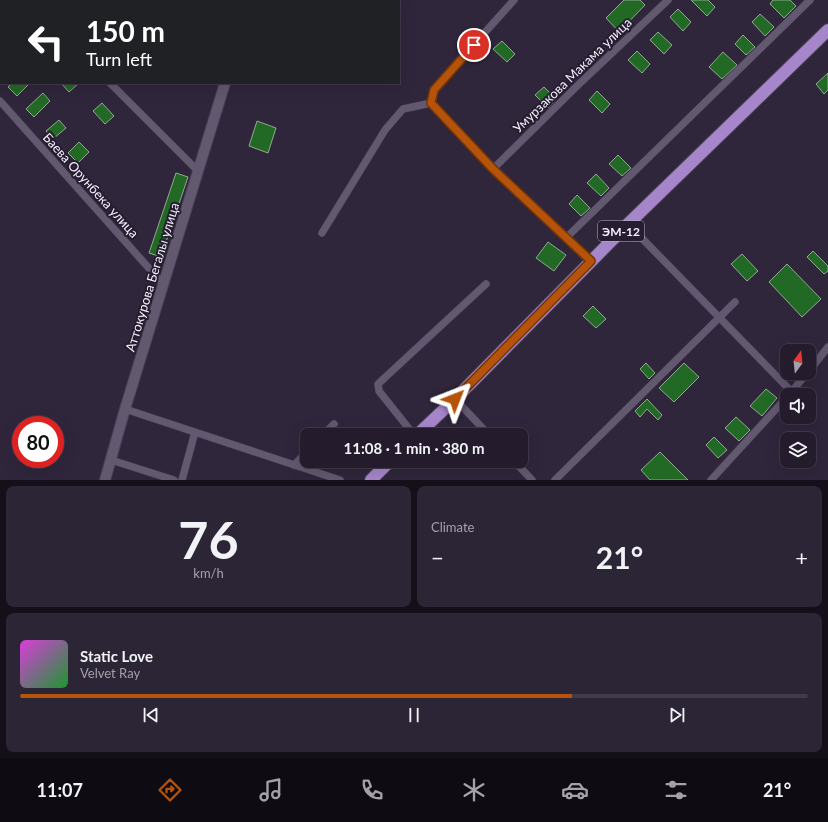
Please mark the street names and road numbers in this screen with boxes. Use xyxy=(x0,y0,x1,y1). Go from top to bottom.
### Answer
street label: Умурзакова Макама улица xyxy=(509,14,635,136)
street label: Баева Орунбека улица xyxy=(40,129,142,241)
street label: Аттокурова Бегалы улица xyxy=(122,201,182,353)
road number: ЭМ-12 xyxy=(598,221,644,241)

